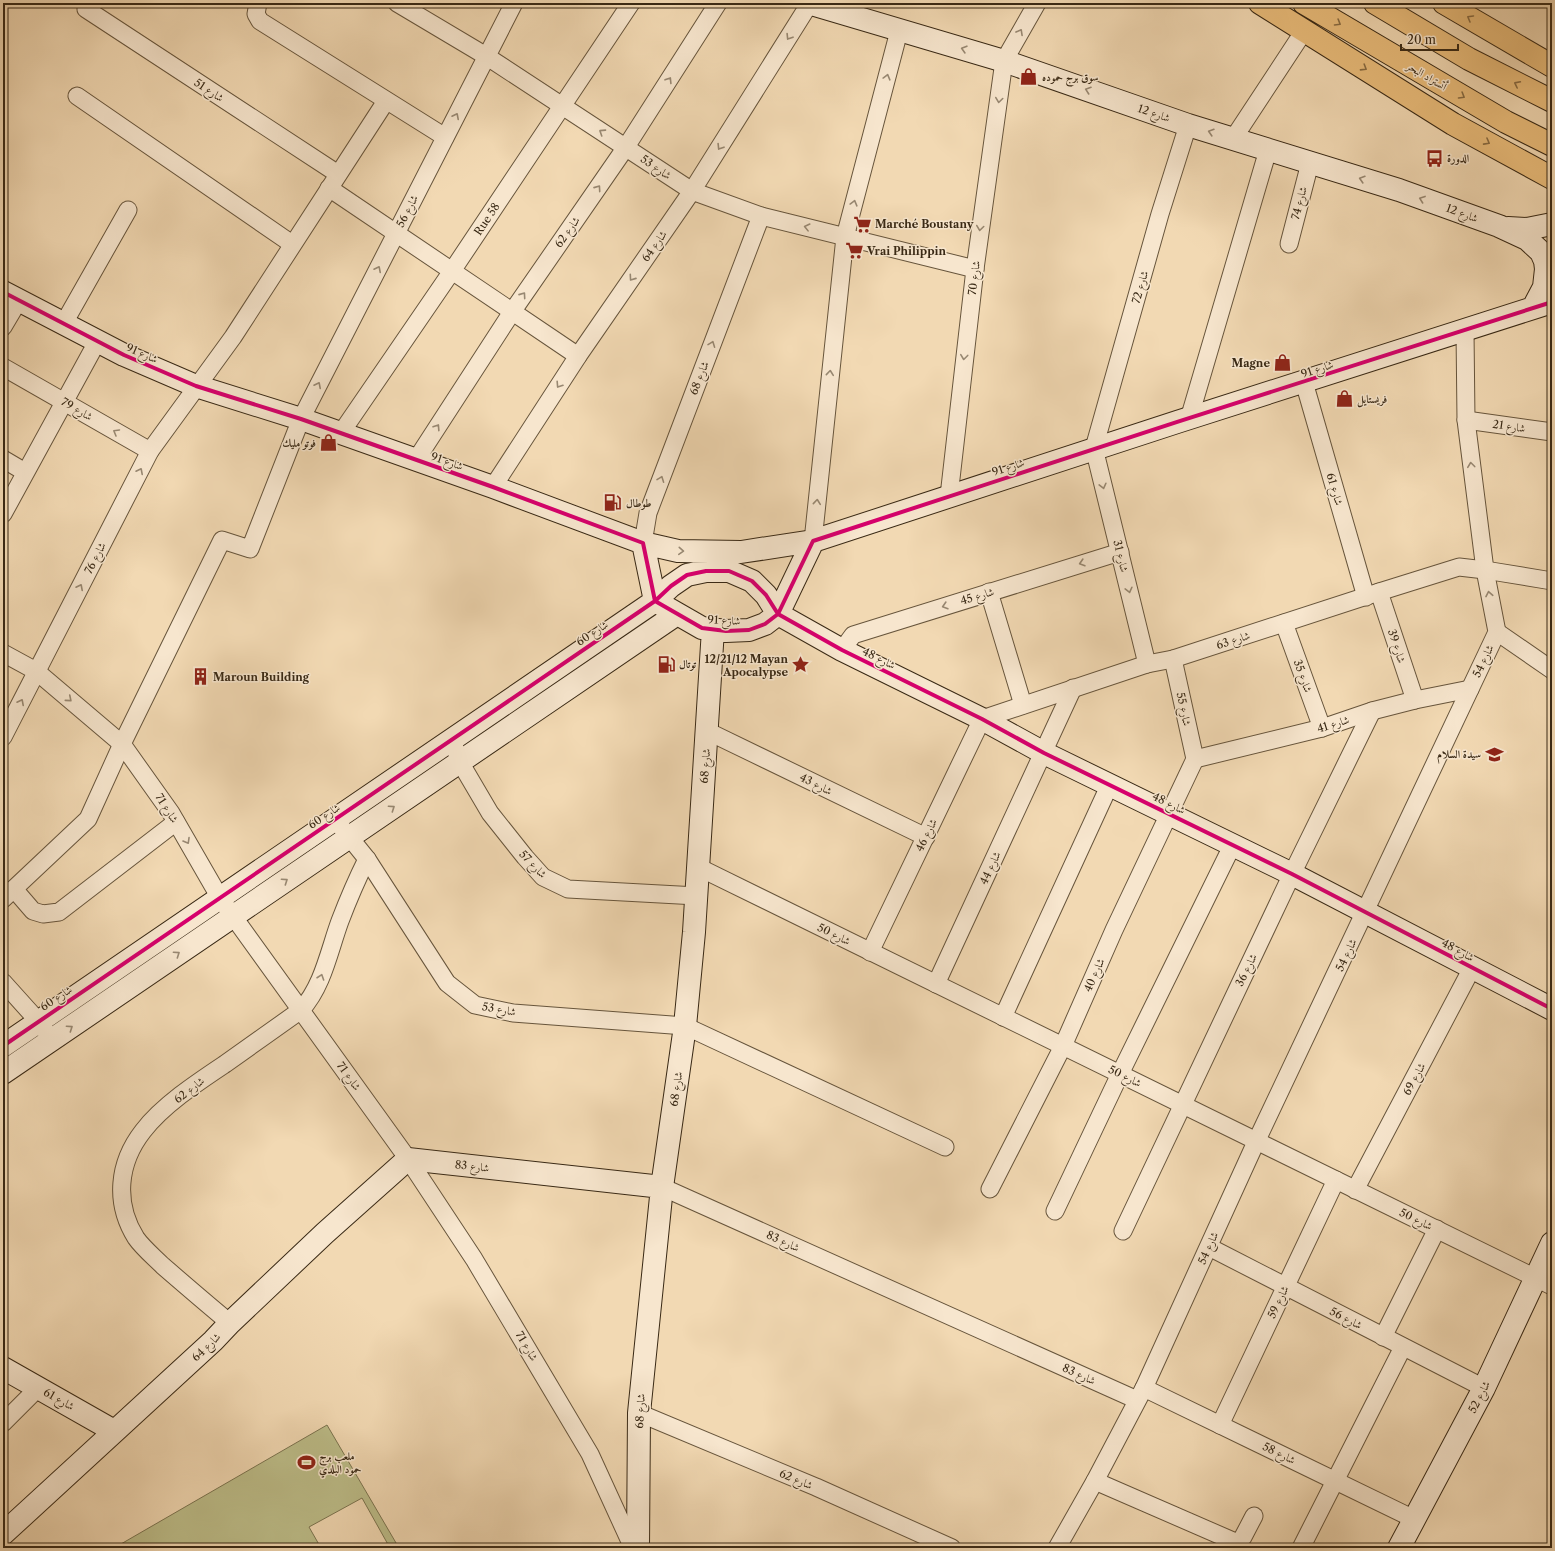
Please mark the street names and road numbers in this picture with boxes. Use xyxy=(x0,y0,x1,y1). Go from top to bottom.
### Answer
street label: أتستراد البحر xyxy=(1403,57,1450,94)
street label: شارع 51 xyxy=(190,75,226,107)
street label: شارع 12 xyxy=(1135,101,1172,128)
street label: شارع 53 xyxy=(636,152,674,185)
street label: شارع 74 xyxy=(1288,185,1313,222)
street label: شارع 56 xyxy=(393,192,424,231)
street label: Rue 58 xyxy=(471,200,503,238)
street label: شارع 12 xyxy=(1443,201,1480,228)
street label: شارع 62 xyxy=(551,214,585,252)
street label: شارع 64 xyxy=(638,228,672,266)
street label: شارع 70 xyxy=(965,260,986,296)
street label: شارع 72 xyxy=(1129,269,1154,306)
street label: شارع 91 xyxy=(123,340,160,369)
street label: شارع 91 xyxy=(1299,357,1336,384)
street label: شارع 68 xyxy=(686,359,715,398)
street label: شارع 79 xyxy=(57,394,95,426)
street label: شارع 21 xyxy=(1491,417,1526,438)
street label: شارع 91 xyxy=(428,449,465,476)
street label: شارع 91 xyxy=(990,455,1027,482)
street label: شارع 61 xyxy=(1321,471,1346,508)
street label: شارع 31 xyxy=(1107,538,1132,574)
street label: شارع 76 xyxy=(81,540,112,578)
street label: شارع 45 xyxy=(959,584,996,611)
street label: شارع 91 xyxy=(707,612,741,631)
street label: شارع 60 xyxy=(573,617,612,651)
street label: شارع 39 xyxy=(1382,627,1409,666)
street label: شارع 63 xyxy=(1214,628,1253,655)
street label: شارع 54 xyxy=(1469,642,1499,681)
street label: شارع 48 xyxy=(859,644,898,675)
street label: شارع 35 xyxy=(1288,658,1315,695)
street label: شارع 55 xyxy=(1171,691,1194,728)
street label: شارع 41 xyxy=(1315,712,1352,738)
street label: شارع 68 xyxy=(697,748,716,784)
street label: شارع 43 xyxy=(796,770,835,801)
street label: شارع 48 xyxy=(1149,789,1188,820)
street label: شارع 71 xyxy=(150,791,182,827)
street label: شارع 60 xyxy=(305,800,344,834)
street label: شارع 46 xyxy=(912,816,943,855)
street label: شارع 57 xyxy=(514,847,550,883)
street label: شارع 44 xyxy=(976,849,1006,888)
street label: شارع 50 xyxy=(814,920,853,951)
street label: شارع 54 xyxy=(1332,936,1362,975)
street label: شارع 48 xyxy=(1438,936,1477,967)
street label: شارع 36 xyxy=(1232,951,1263,990)
street label: شارع 40 xyxy=(1080,956,1110,995)
street label: شارع 60 xyxy=(37,982,76,1016)
street label: شارع 53 xyxy=(480,999,517,1022)
street label: شارع 71 xyxy=(331,1059,364,1095)
street label: شارع 69 xyxy=(1400,1060,1431,1099)
street label: شارع 50 xyxy=(1105,1062,1144,1093)
street label: شارع 68 xyxy=(667,1071,688,1108)
street label: شارع 62 xyxy=(171,1074,209,1109)
street label: شارع 83 xyxy=(454,1157,490,1178)
street label: شارع 50 xyxy=(1396,1205,1435,1236)
street label: شارع 83 xyxy=(763,1228,802,1257)
street label: شارع 54 xyxy=(1195,1229,1224,1268)
street label: شارع 59 xyxy=(1264,1283,1294,1322)
street label: شارع 56 xyxy=(1326,1304,1365,1335)
street label: شارع 71 xyxy=(510,1329,541,1365)
street label: شارع 64 xyxy=(189,1330,225,1366)
street label: شارع 83 xyxy=(1059,1361,1098,1390)
street label: شارع 52 xyxy=(1465,1379,1496,1417)
street label: شارع 61 xyxy=(40,1385,77,1416)
street label: شارع 68 xyxy=(632,1393,651,1429)
street label: شارع 58 xyxy=(1259,1439,1298,1470)
street label: شارع 62 xyxy=(776,1466,815,1495)

